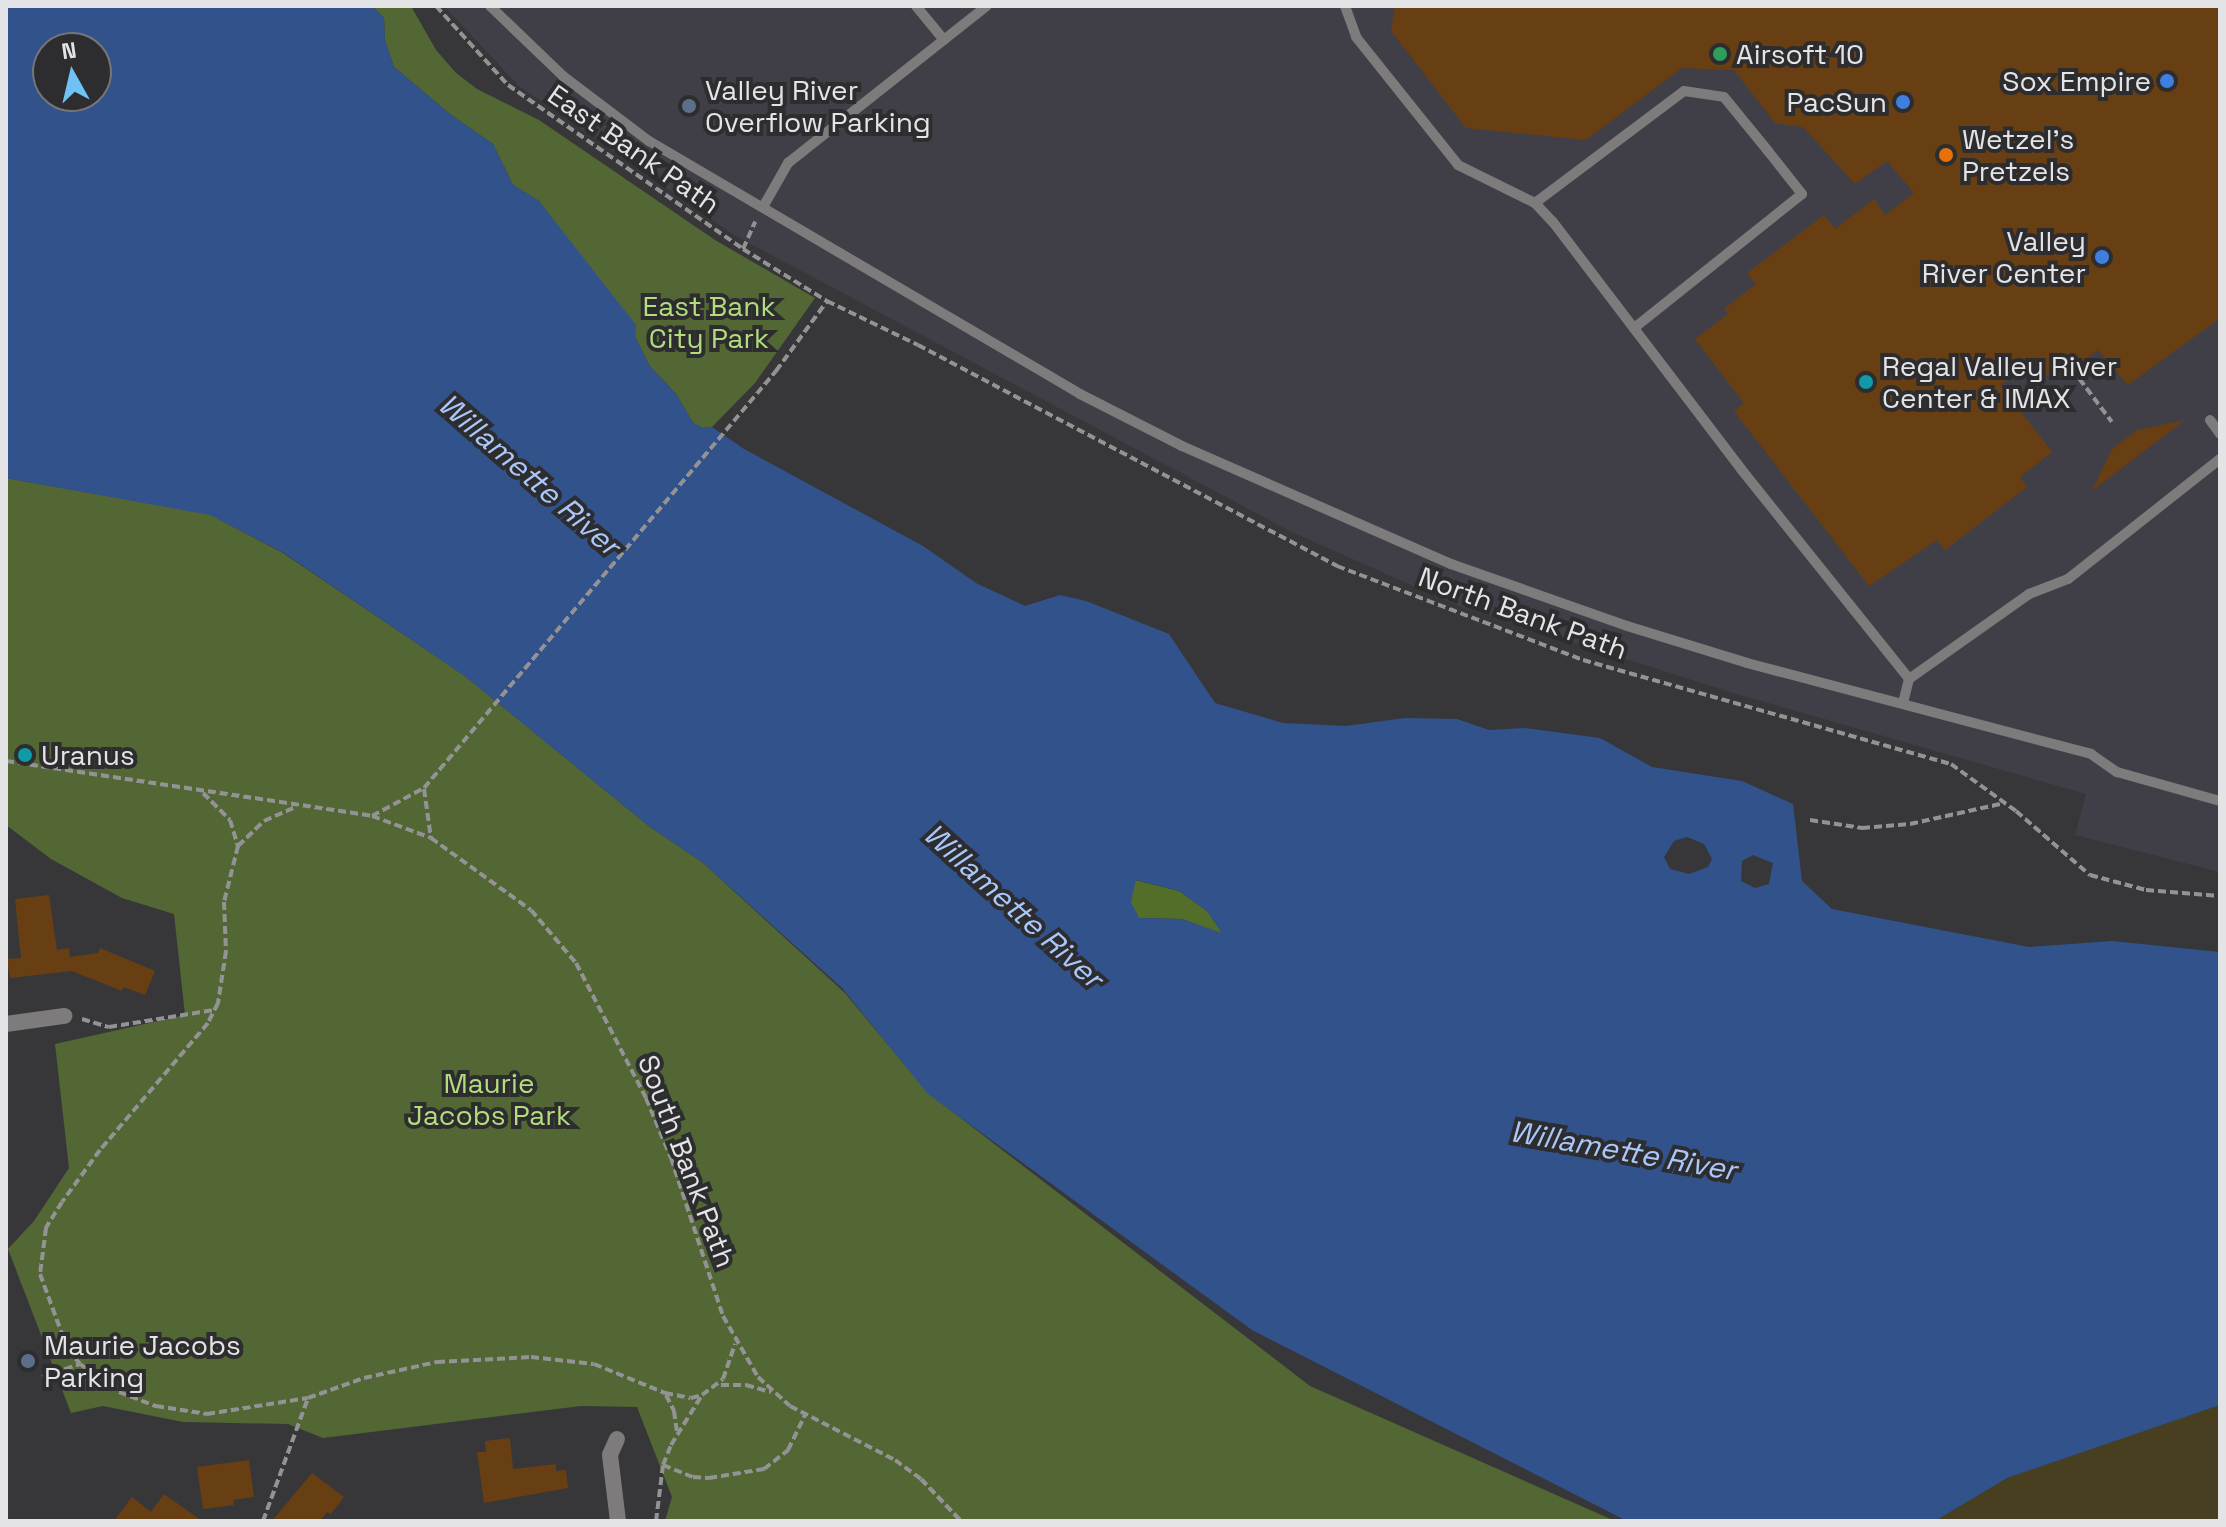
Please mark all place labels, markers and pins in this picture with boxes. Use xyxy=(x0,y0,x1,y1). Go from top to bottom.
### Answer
place label: Airsoft 10 xyxy=(1736,37,1864,71)
marker: Airsoft 10 xyxy=(1711,45,1729,63)
place label: Sox Empire xyxy=(2002,64,2151,98)
marker: Sox Empire xyxy=(2158,72,2176,90)
place label: Valley River Overflow Parking xyxy=(705,73,931,139)
place label: PacSun xyxy=(1787,85,1887,119)
marker: PacSun xyxy=(1894,93,1912,111)
marker: Valley River Overflow Parking xyxy=(680,97,698,115)
place label: Wetzel's Pretzels xyxy=(1962,122,2074,188)
marker: Wetzel's Pretzels xyxy=(1937,146,1955,164)
place label: Valley River Center xyxy=(1922,224,2086,290)
marker: Valley River Center xyxy=(2093,248,2111,266)
place label: Regal Valley River Center & IMAX xyxy=(1882,349,2118,415)
marker: Regal Valley River Center & IMAX xyxy=(1857,373,1875,391)
place label: Uranus xyxy=(41,738,135,772)
marker: Uranus xyxy=(16,746,34,764)
place label: Maurie Jacobs Parking xyxy=(44,1328,241,1394)
marker: Maurie Jacobs Parking xyxy=(19,1352,37,1370)

